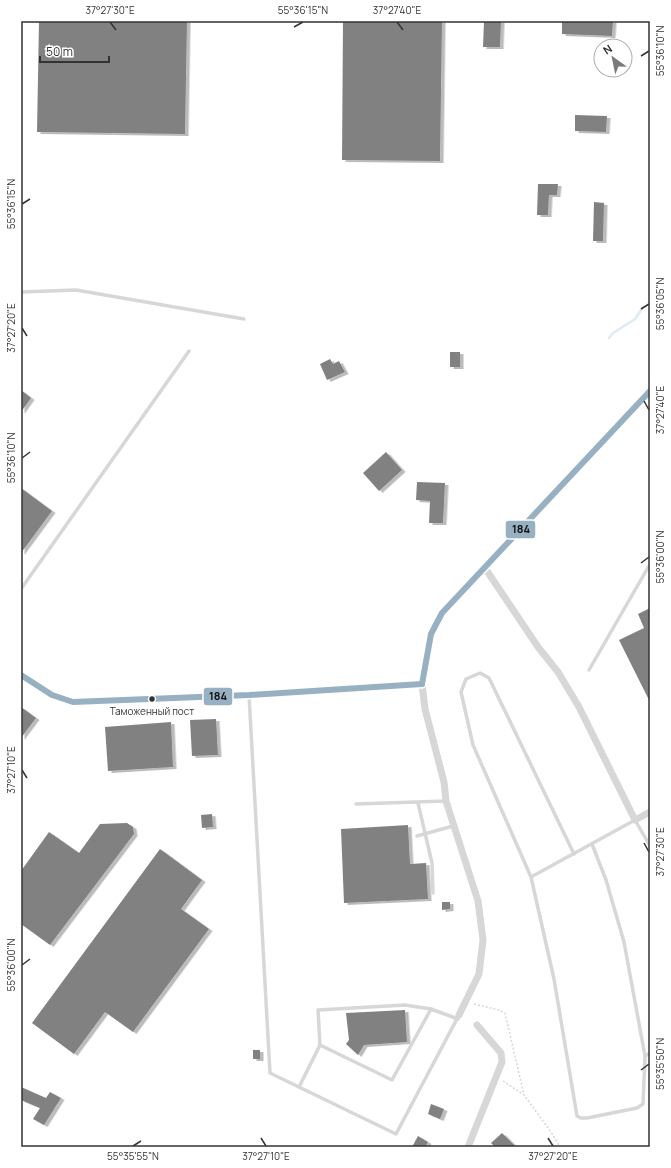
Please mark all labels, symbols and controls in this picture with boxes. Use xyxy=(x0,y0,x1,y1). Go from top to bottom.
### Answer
text: 37°27'30"E xyxy=(85,3,135,17)
text: 55°36'15"N xyxy=(278,3,328,17)
text: 37°27'40"E xyxy=(373,3,421,17)
text: 55°36'10"N xyxy=(653,26,667,76)
scale bar xyxy=(40,38,109,64)
north arrow xyxy=(593,38,633,78)
text: N xyxy=(600,41,615,58)
text: 50 m xyxy=(46,43,73,60)
text: 55°36'15"N xyxy=(4,179,18,229)
text: 55°36'05"N xyxy=(653,278,667,330)
text: 37°27'20"E xyxy=(4,303,18,353)
text: 37°27'40"E xyxy=(653,386,667,434)
text: 55°36'10"N xyxy=(4,433,18,483)
line badge: 184 xyxy=(505,520,536,539)
text: 184 xyxy=(512,521,530,536)
text: 55°36'00"N xyxy=(653,530,667,583)
line badge: 184 xyxy=(203,687,233,706)
text: 184 xyxy=(209,688,227,703)
marker: Таможенный пост xyxy=(147,694,157,704)
place label: Таможенный пост xyxy=(110,704,194,718)
text: 37°27'10"E xyxy=(4,746,18,794)
text: 37°27'30"E xyxy=(653,827,667,877)
text: 55°36'00"N xyxy=(4,938,18,991)
text: 55°35'50"N xyxy=(653,1038,667,1090)
text: 55°35'55"N xyxy=(107,1149,159,1163)
text: 37°27'10"E xyxy=(242,1149,290,1163)
text: 37°27'20"E xyxy=(528,1149,578,1163)

